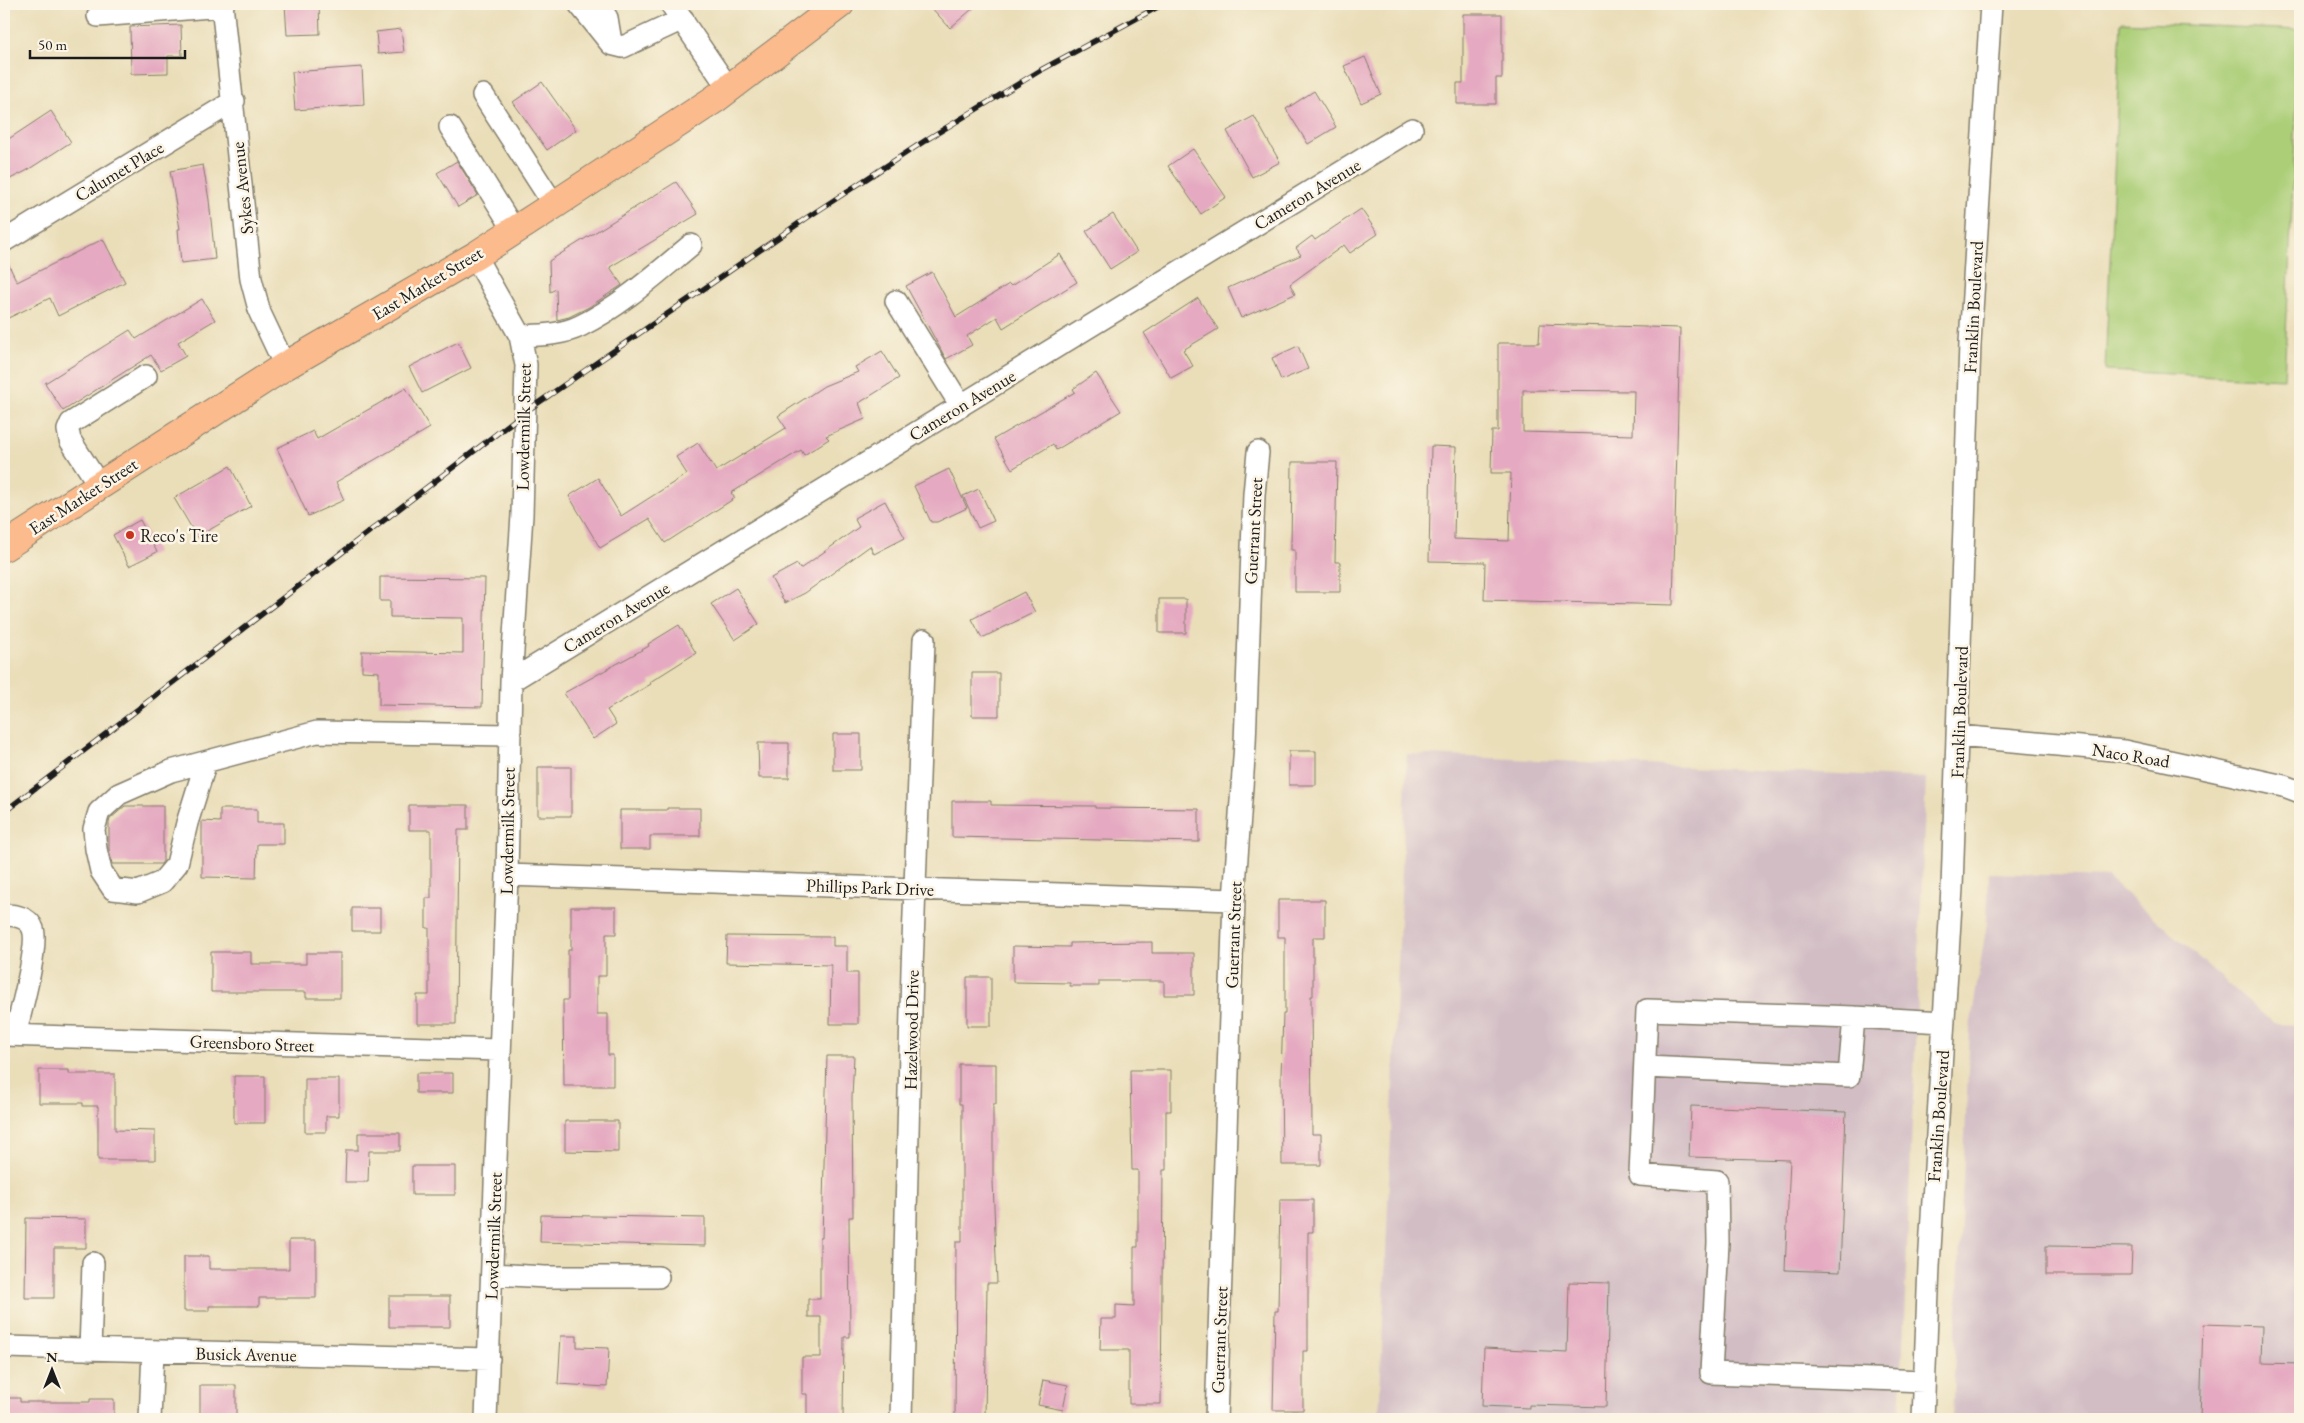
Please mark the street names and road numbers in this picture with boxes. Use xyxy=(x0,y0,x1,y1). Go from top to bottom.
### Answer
street label: Calumet Place xyxy=(70,136,168,206)
street label: Sykes Avenue xyxy=(226,141,258,235)
street label: Cameron Avenue xyxy=(1249,153,1365,235)
street label: Franklin Boulevard xyxy=(1958,239,1988,374)
street label: East Market Street xyxy=(367,241,487,325)
street label: Lowdermilk Street xyxy=(510,363,536,491)
street label: Cameron Avenue xyxy=(904,364,1020,446)
street label: East Market Street xyxy=(24,452,142,540)
street label: Guerrant Street xyxy=(1239,477,1267,585)
street label: Cameron Avenue xyxy=(558,576,674,658)
street label: Franklin Boulevard xyxy=(1945,645,1973,779)
street label: Naco Road xyxy=(2090,737,2172,773)
street label: Lowdermilk Street xyxy=(494,767,520,895)
street label: Phillips Park Drive xyxy=(806,873,934,901)
street label: Guerrant Street xyxy=(1220,881,1246,989)
street label: Hazelwood Drive xyxy=(898,970,924,1090)
street label: Greensboro Street xyxy=(189,1029,315,1057)
street label: Franklin Boulevard xyxy=(1922,1048,1954,1183)
street label: Lowdermilk Street xyxy=(479,1172,507,1300)
street label: Guerrant Street xyxy=(1206,1286,1232,1394)
street label: Busick Avenue xyxy=(195,1342,297,1366)

